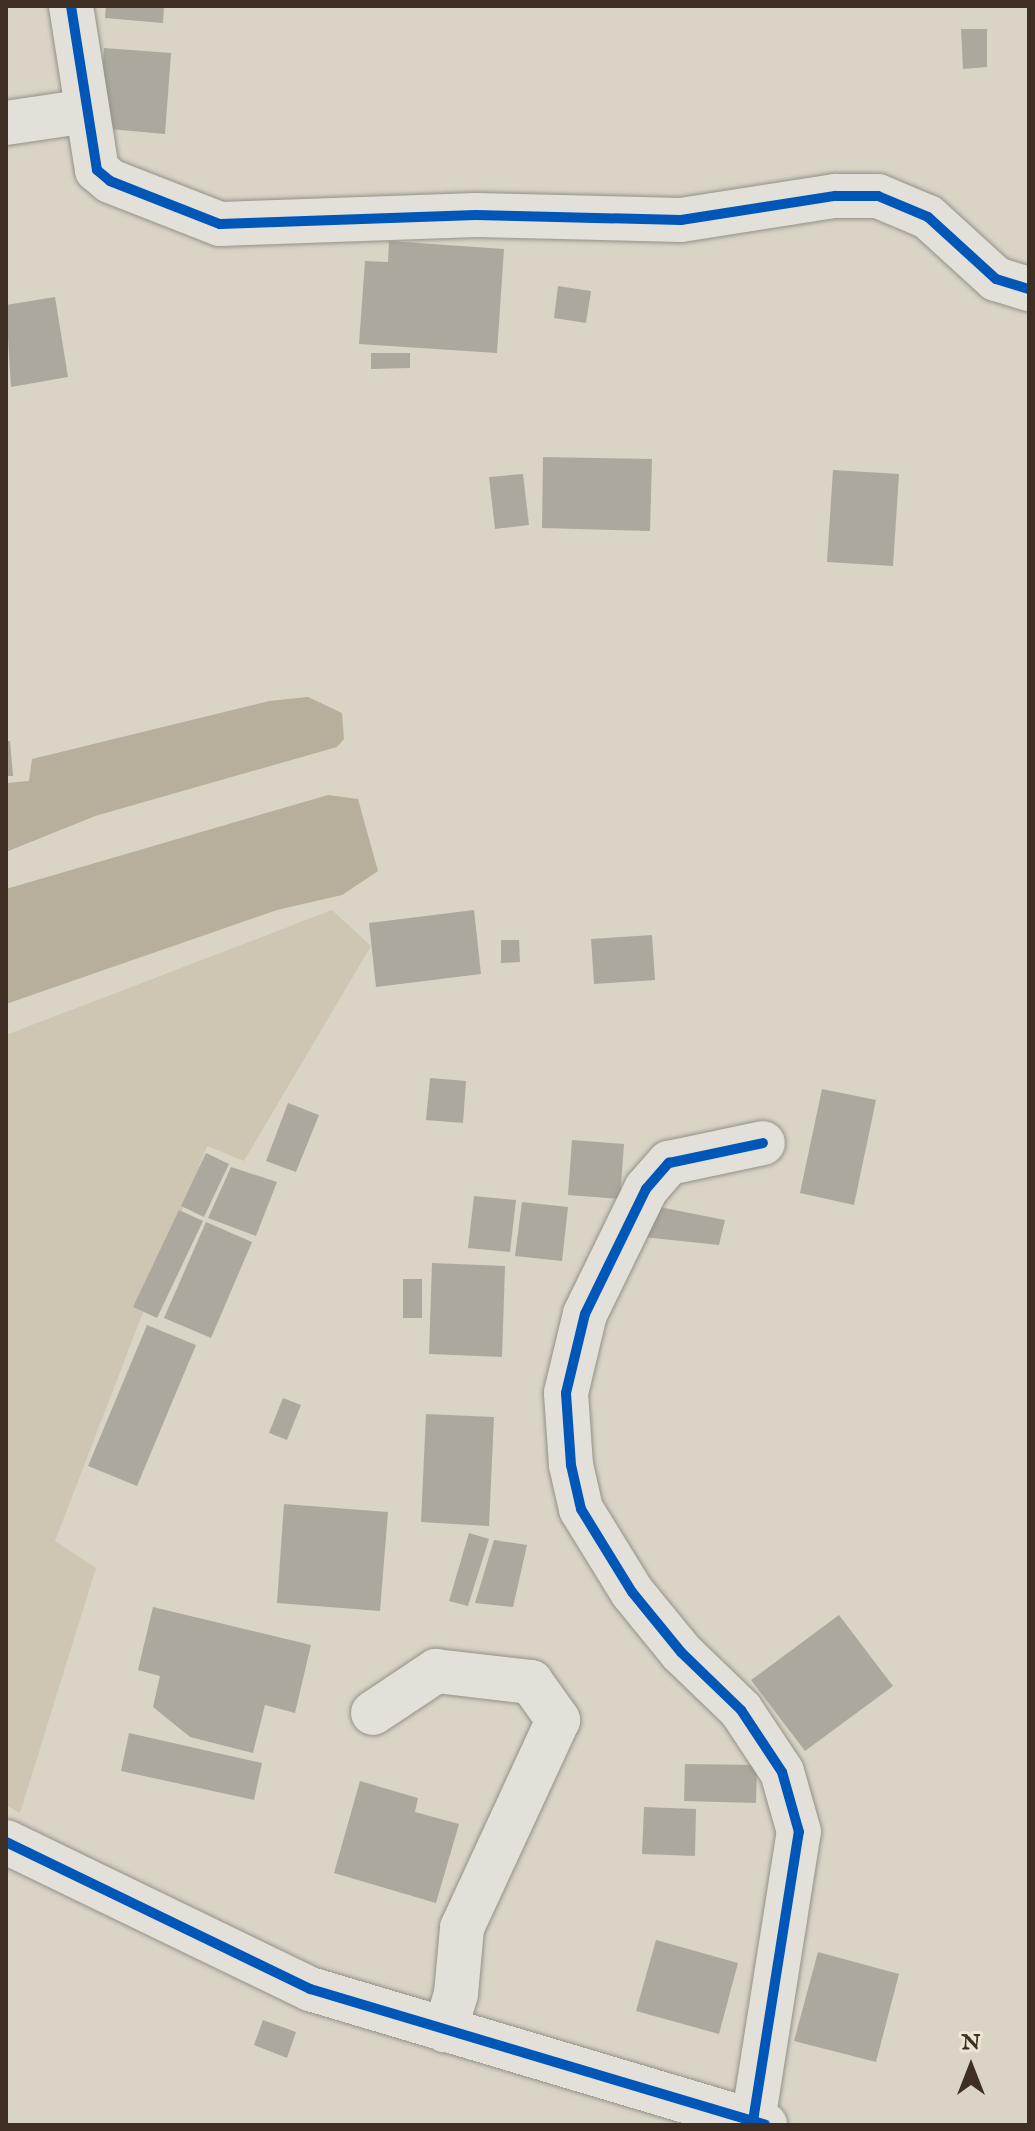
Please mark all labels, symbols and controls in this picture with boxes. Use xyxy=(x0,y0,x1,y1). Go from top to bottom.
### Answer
north arrow xyxy=(931,2027,1011,2107)
text: N xyxy=(961,2029,981,2057)

